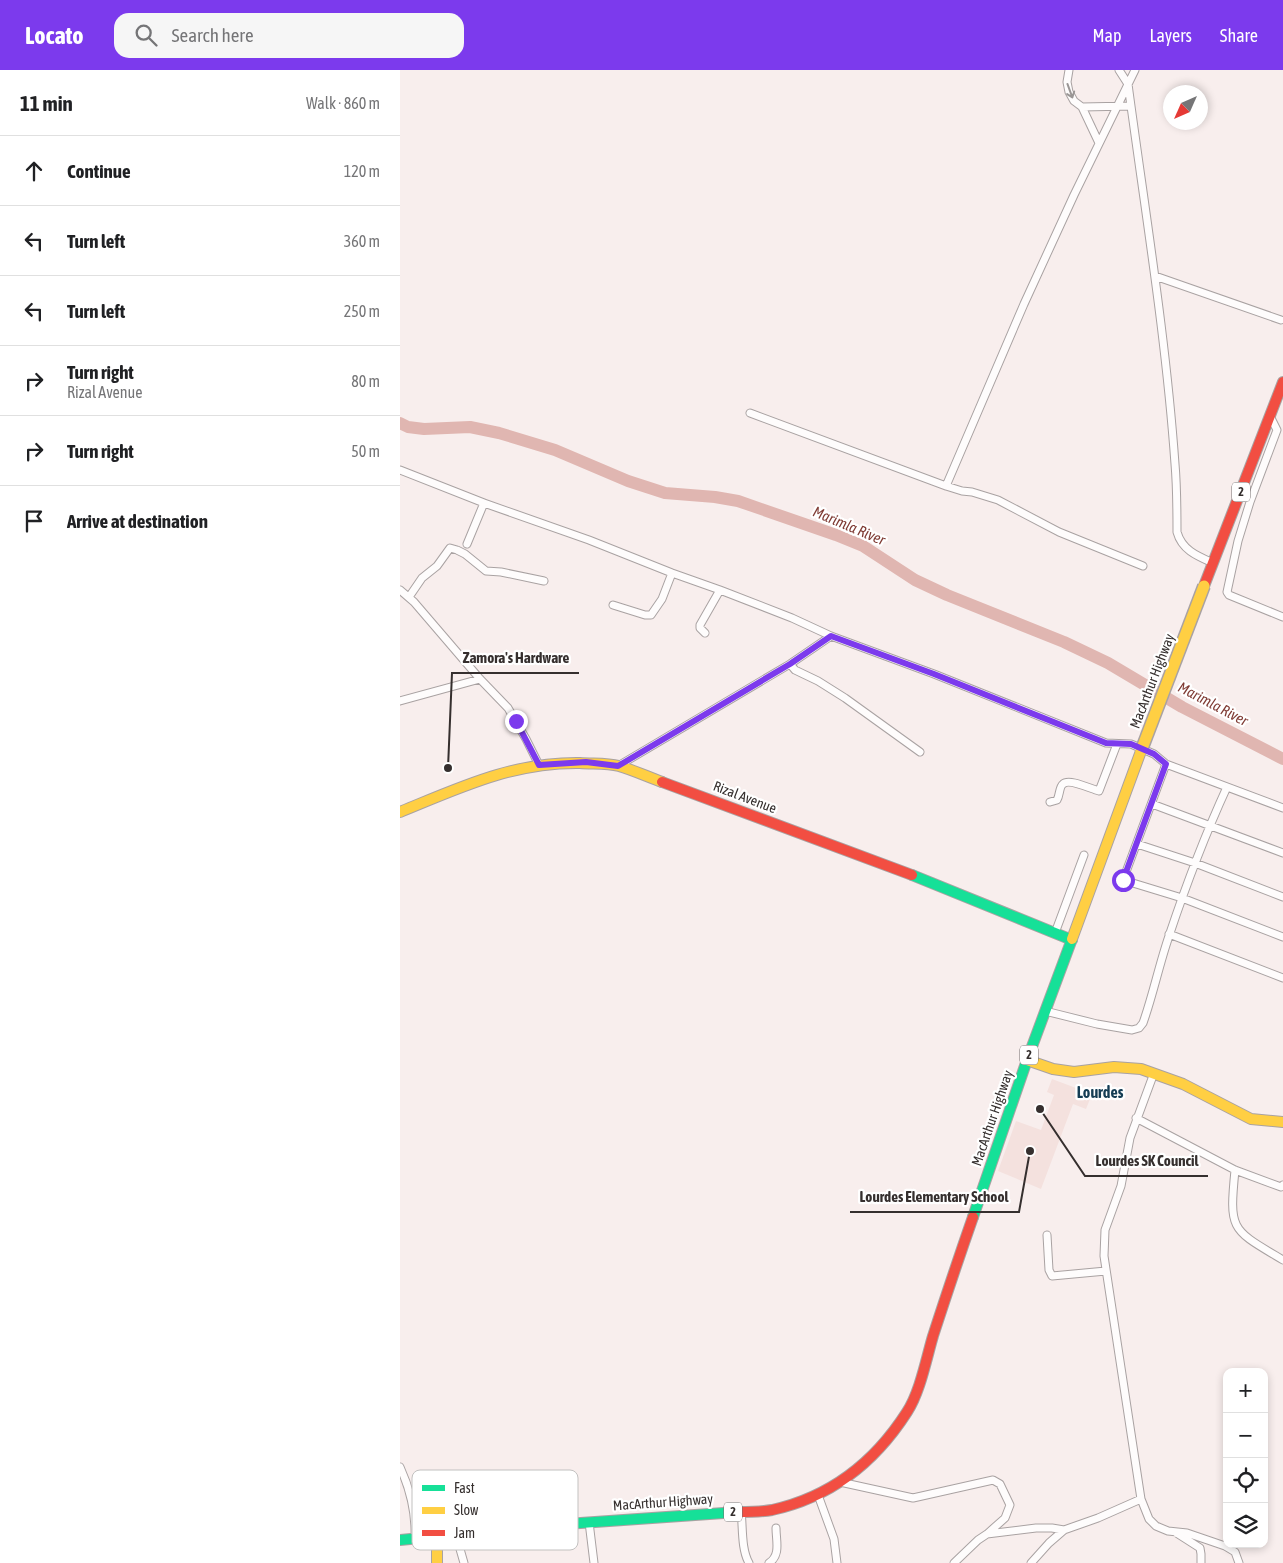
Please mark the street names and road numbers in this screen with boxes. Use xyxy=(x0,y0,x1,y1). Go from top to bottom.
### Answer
road number: 2 xyxy=(1232,482,1250,502)
street label: MacArthur Highway xyxy=(1127,631,1178,731)
street label: Rizal Avenue xyxy=(711,778,779,816)
road number: 2 xyxy=(1020,1046,1038,1064)
street label: MacArthur Highway xyxy=(968,1068,1016,1168)
street label: MacArthur Highway xyxy=(612,1491,714,1513)
road number: 2 xyxy=(724,1502,742,1521)

